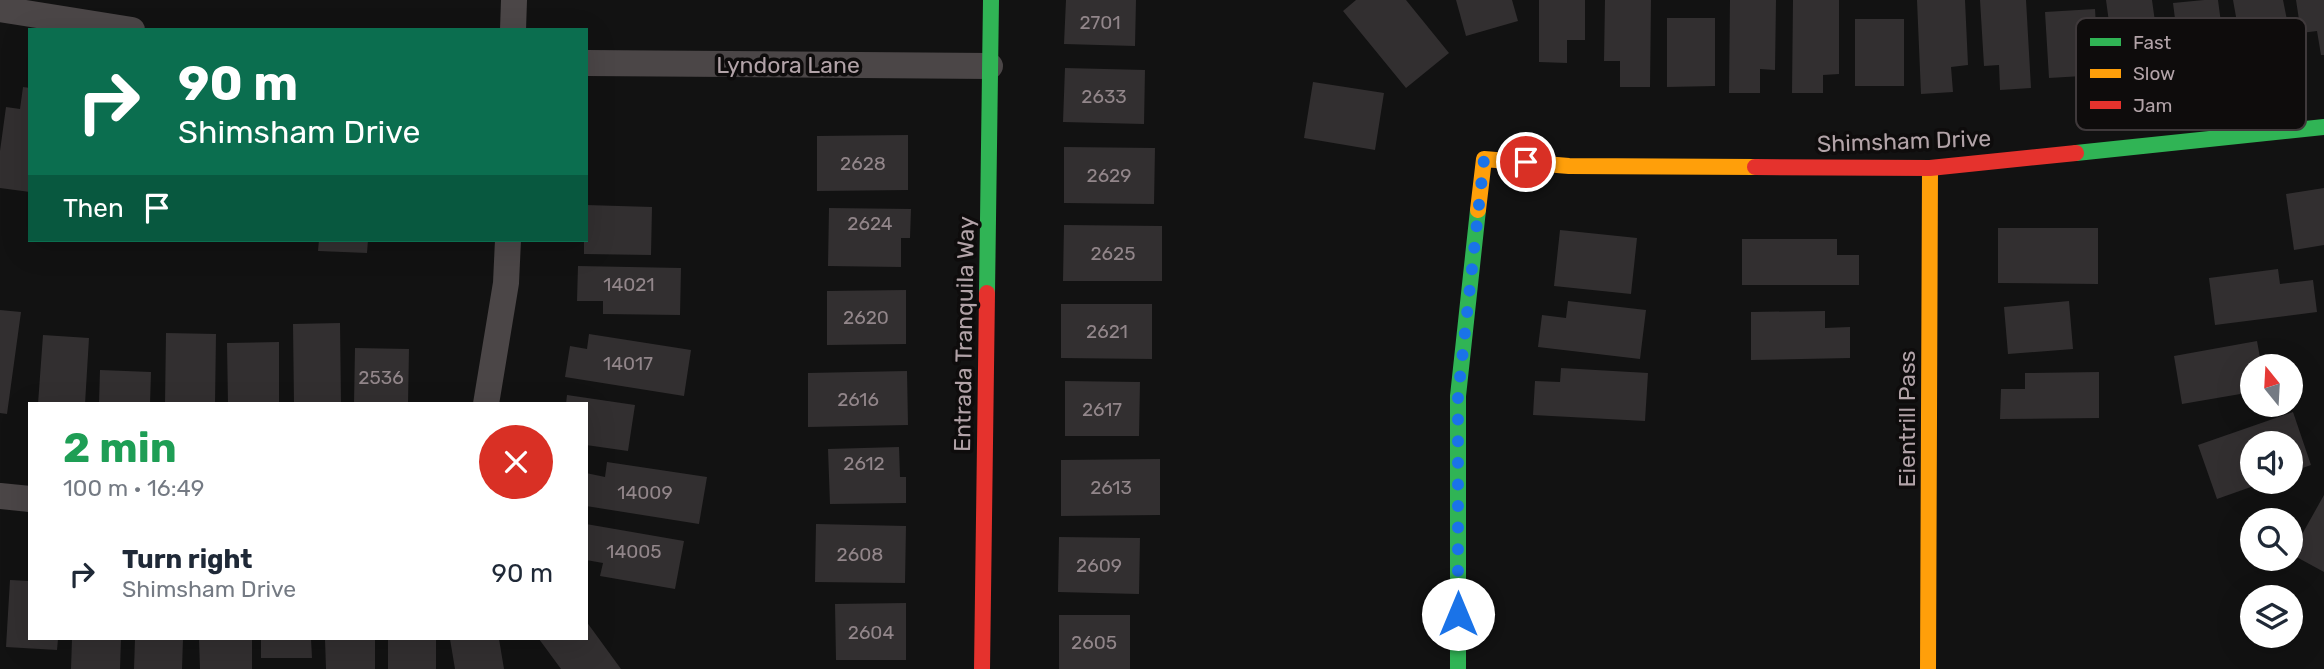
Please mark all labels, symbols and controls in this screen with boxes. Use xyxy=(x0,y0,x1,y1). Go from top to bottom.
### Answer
house number: 2701 xyxy=(1079,11,1121,34)
legend xyxy=(2076,18,2306,130)
text: Fast xyxy=(2133,31,2172,54)
street label: Lyndora Lane xyxy=(716,51,860,79)
text: 90 m xyxy=(178,54,298,112)
icon: right xyxy=(63,56,154,147)
text: Slow xyxy=(2133,62,2175,85)
house number: 2633 xyxy=(1081,85,1127,108)
text: Jam xyxy=(2133,94,2172,117)
text: Shimsham Drive xyxy=(178,113,420,151)
street label: Shimsham Drive xyxy=(1816,124,1992,158)
pin xyxy=(1496,132,1556,192)
icon: arrive xyxy=(1507,143,1545,181)
house number: 2628 xyxy=(840,152,886,175)
house number: 2629 xyxy=(1086,164,1132,187)
icon: arrive xyxy=(138,189,176,227)
text: Then xyxy=(63,193,124,224)
house number: 2624 xyxy=(847,212,893,235)
street label: Entrada Tranquila Way xyxy=(948,216,980,452)
house number: 2625 xyxy=(1090,242,1136,265)
house number: 14021 xyxy=(603,273,655,296)
house number: 2620 xyxy=(843,306,889,329)
house number: 2621 xyxy=(1086,320,1128,343)
street label: Eientrill Pass xyxy=(1893,351,1921,487)
house number: 14017 xyxy=(603,352,653,375)
north arrow xyxy=(2240,354,2303,416)
map controls xyxy=(2240,354,2303,648)
house number: 2536 xyxy=(358,366,404,389)
house number: 2616 xyxy=(837,388,879,411)
house number: 2617 xyxy=(1082,398,1122,421)
text: 2 min xyxy=(63,423,177,473)
button: close xyxy=(479,425,553,499)
button: sound xyxy=(2240,431,2303,494)
house number: 2612 xyxy=(843,452,885,475)
text: 100 m · 16:49 xyxy=(63,474,204,502)
house number: 2613 xyxy=(1090,476,1132,499)
house number: 14009 xyxy=(617,481,673,504)
button: search xyxy=(2240,508,2303,571)
house number: 14005 xyxy=(606,540,662,563)
house number: 2608 xyxy=(837,543,883,566)
text: Turn right xyxy=(122,544,252,575)
house number: 2609 xyxy=(1076,554,1122,577)
icon: right xyxy=(63,555,101,593)
text: 90 m xyxy=(492,558,553,589)
text: Shimsham Drive xyxy=(122,575,296,603)
position arrow xyxy=(1421,577,1495,651)
button: layers xyxy=(2240,585,2303,648)
house number: 2604 xyxy=(848,621,894,644)
house number: 2605 xyxy=(1071,631,1117,654)

